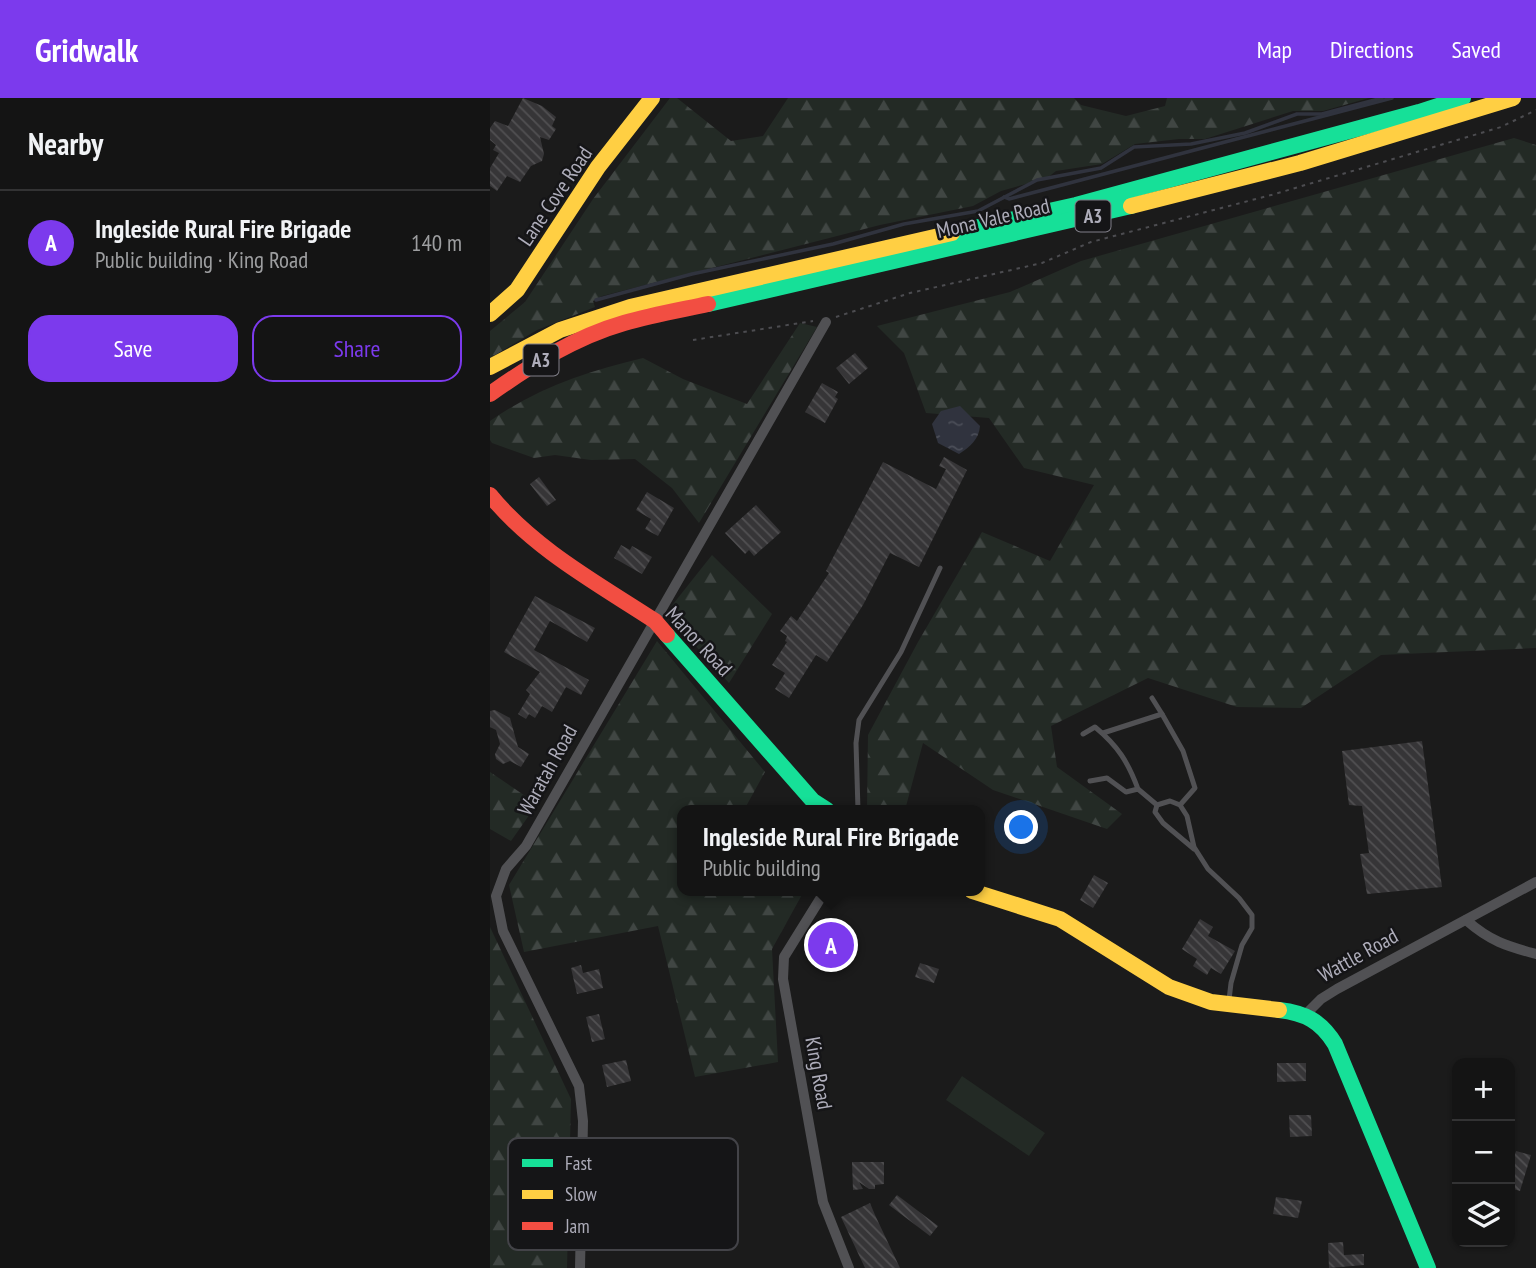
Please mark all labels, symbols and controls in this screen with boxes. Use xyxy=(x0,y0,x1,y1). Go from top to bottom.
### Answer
text: Gridwalk xyxy=(35,28,138,71)
text: Map xyxy=(1257,34,1292,65)
text: Directions xyxy=(1330,34,1414,65)
text: Saved xyxy=(1452,34,1501,65)
text: Nearby xyxy=(28,124,103,163)
street label: Lane Cove Road xyxy=(512,141,598,251)
street label: Mona Vale Road xyxy=(934,192,1052,244)
road number: A3 xyxy=(1076,200,1110,232)
text: Ingleside Rural Fire Brigade xyxy=(95,212,351,245)
text: A xyxy=(45,228,57,257)
text: 140 m xyxy=(411,228,462,257)
text: Public building · King Road xyxy=(95,245,308,274)
button: Save xyxy=(28,315,238,382)
button: Share xyxy=(252,315,462,382)
road number: A3 xyxy=(524,344,558,376)
street label: Manor Road xyxy=(660,600,738,682)
street label: Waratah Road xyxy=(511,720,583,820)
popup xyxy=(677,805,985,896)
your location xyxy=(1004,810,1038,844)
text: Ingleside Rural Fire Brigade xyxy=(703,820,959,853)
text: Public building xyxy=(703,853,821,882)
pin: A xyxy=(808,919,854,971)
street label: Wattle Road xyxy=(1313,922,1403,988)
street label: King Road xyxy=(799,1034,839,1112)
map controls xyxy=(1452,1058,1515,1247)
button: + xyxy=(1452,1058,1515,1121)
button: − xyxy=(1452,1121,1515,1184)
legend xyxy=(508,1138,738,1250)
text: Fast xyxy=(565,1151,593,1175)
text: Slow xyxy=(565,1182,598,1206)
button: layers xyxy=(1452,1184,1515,1247)
text: Jam xyxy=(564,1214,590,1238)

